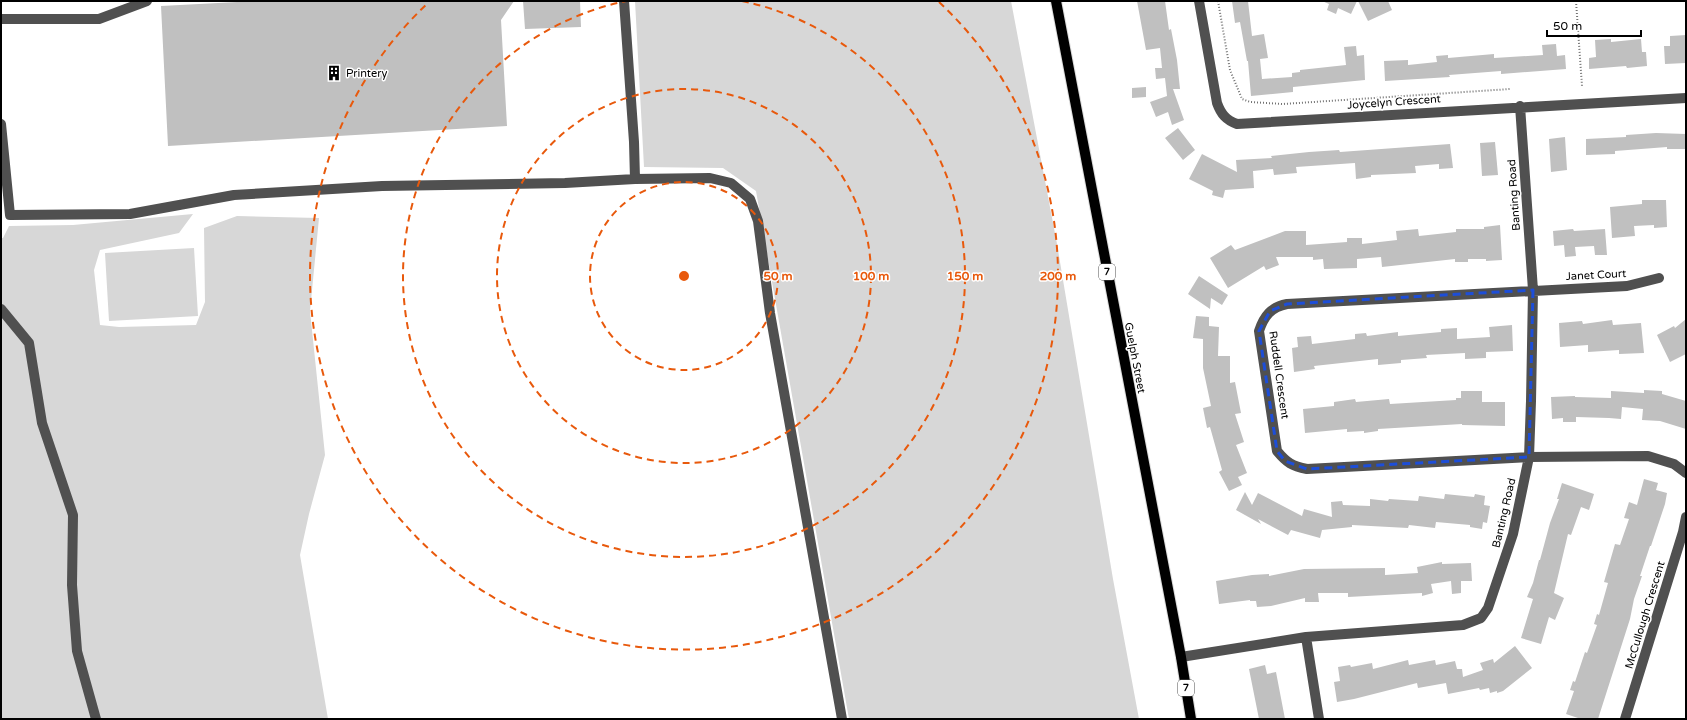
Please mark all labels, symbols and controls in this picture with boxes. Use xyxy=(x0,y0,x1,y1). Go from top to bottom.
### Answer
scale bar xyxy=(1547,12,1641,38)
text: 50 m xyxy=(1553,19,1582,33)
building icon: Printery xyxy=(325,64,343,82)
place label: Printery xyxy=(346,67,387,80)
street label: Joycelyn Crescent xyxy=(1347,92,1441,112)
street label: Banting Road xyxy=(1505,159,1523,231)
road number: 7 xyxy=(1099,264,1115,280)
street label: Janet Court xyxy=(1565,267,1627,283)
centre of rings xyxy=(677,269,691,283)
text: 50 m xyxy=(763,269,793,283)
text: 100 m xyxy=(853,269,889,283)
text: 150 m xyxy=(947,269,983,283)
text: 200 m xyxy=(1040,269,1076,283)
street label: Guelph Street xyxy=(1122,321,1148,395)
street label: Ruddell Crescent xyxy=(1266,330,1292,420)
street label: Banting Road xyxy=(1490,477,1518,549)
street label: McCullough Crescent xyxy=(1622,560,1668,670)
road number: 7 xyxy=(1178,680,1194,696)

